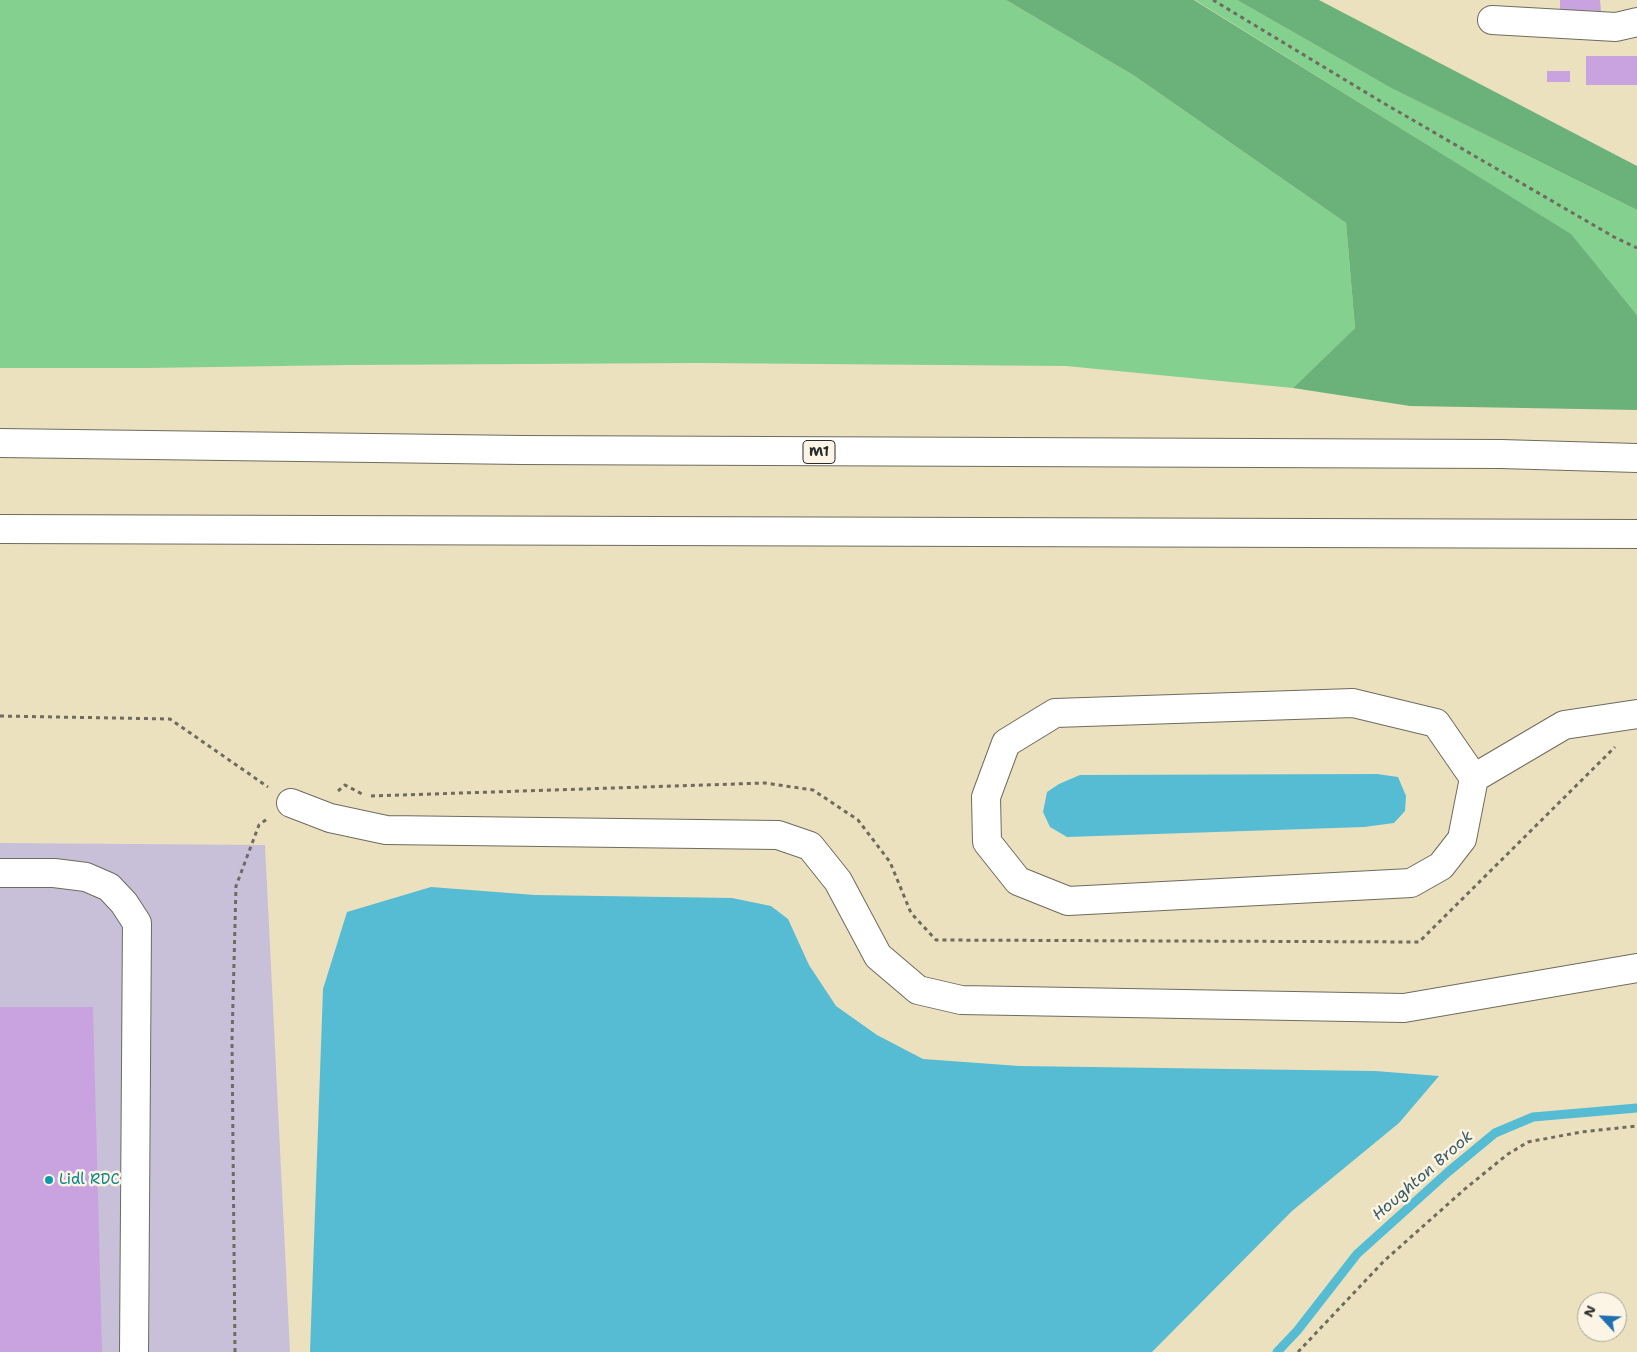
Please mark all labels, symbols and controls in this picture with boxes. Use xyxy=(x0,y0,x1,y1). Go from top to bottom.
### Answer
road number: M1 xyxy=(803,441,835,464)
water label: Houghton Brook xyxy=(1369,1127,1477,1225)
place label: Lidl RDC xyxy=(59,1171,120,1189)
marker: Lidl RDC xyxy=(43,1174,55,1186)
north arrow xyxy=(1577,1292,1627,1342)
text: N xyxy=(1579,1302,1600,1320)

